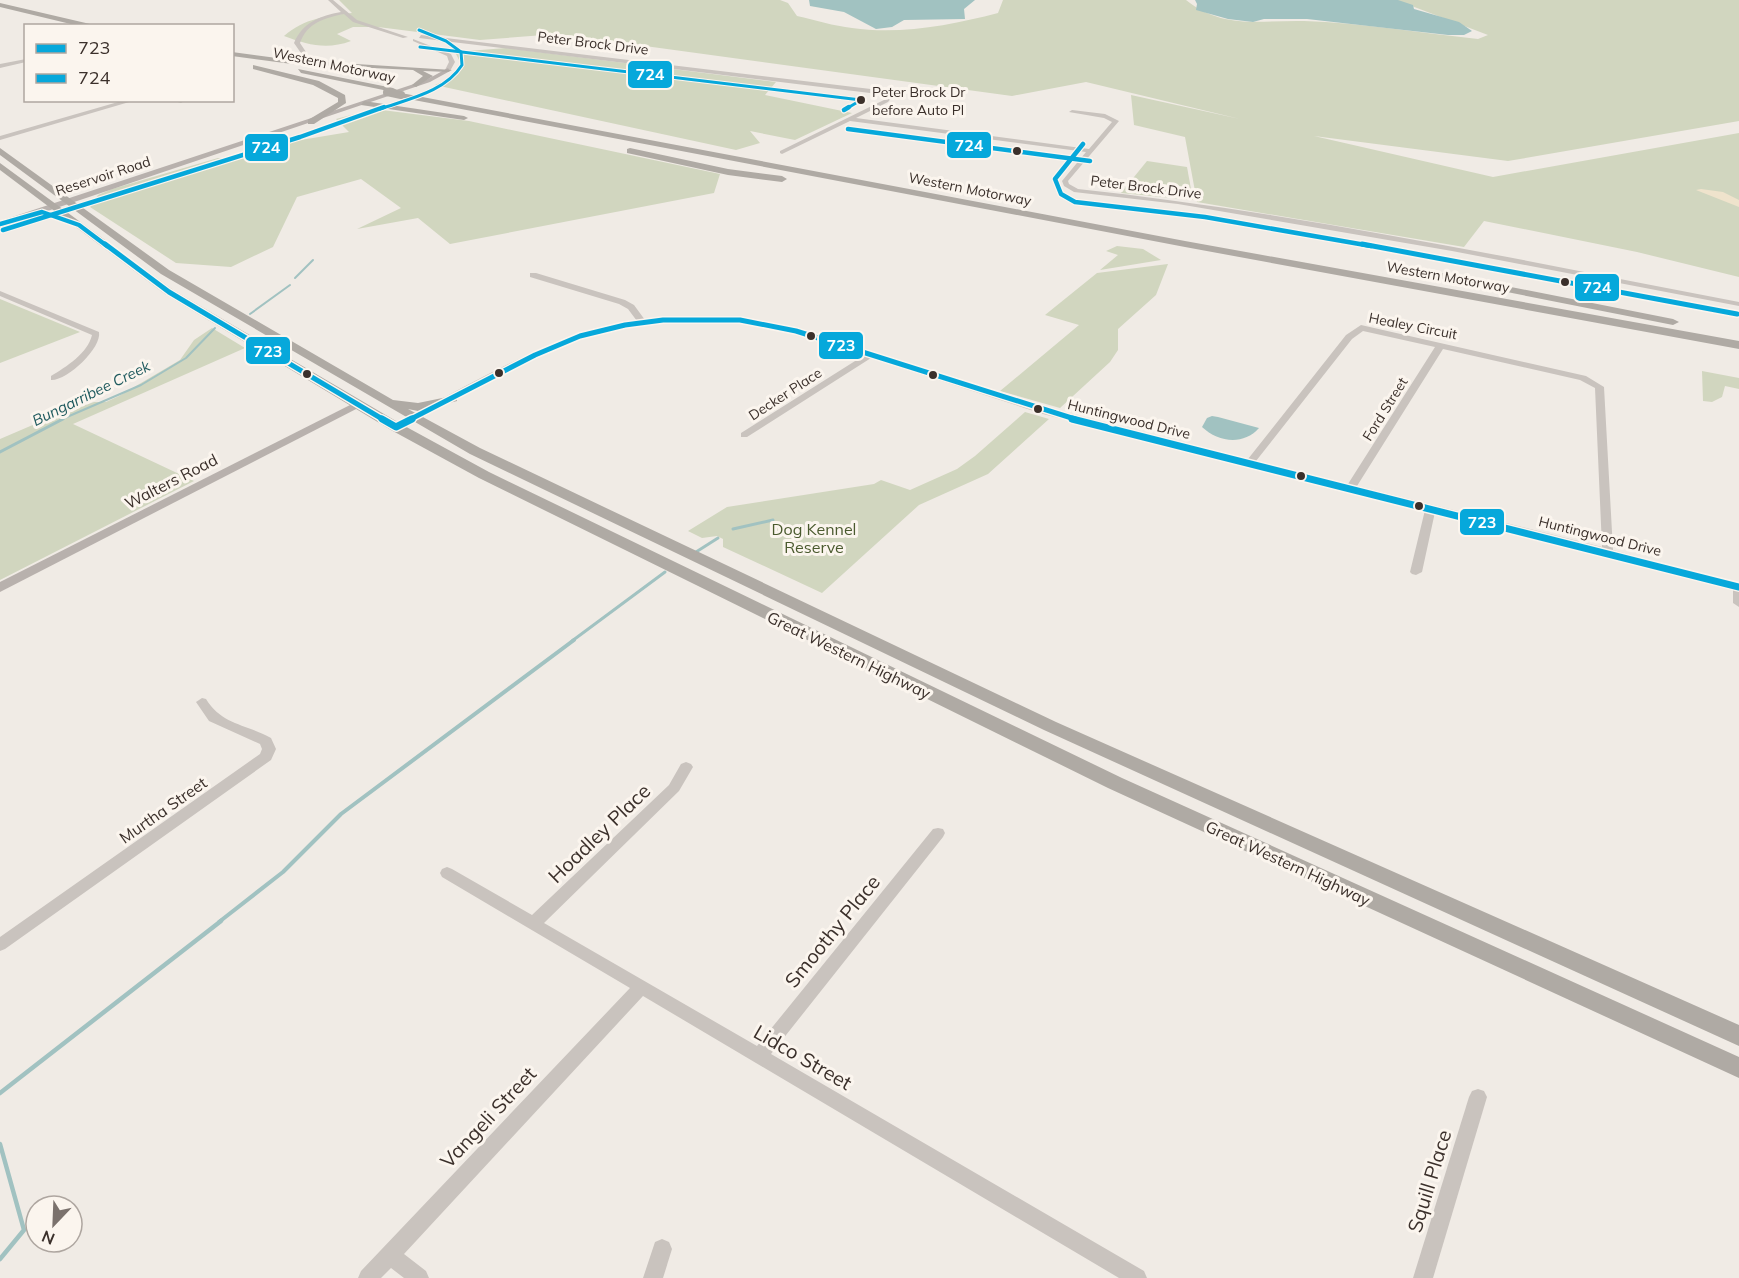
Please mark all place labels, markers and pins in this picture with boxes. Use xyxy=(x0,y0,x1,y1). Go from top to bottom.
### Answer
place label: Peter Brock Dr before Auto Pl xyxy=(872,83,966,119)
marker: Peter Brock Dr before Auto Pl xyxy=(855,94,867,106)
unlabelled marker xyxy=(1011,145,1023,157)
unlabelled marker xyxy=(1559,276,1571,288)
unlabelled marker xyxy=(805,330,817,342)
unlabelled marker xyxy=(493,367,505,379)
unlabelled marker xyxy=(301,368,313,380)
unlabelled marker xyxy=(927,369,939,381)
unlabelled marker xyxy=(1032,403,1044,415)
unlabelled marker xyxy=(1295,470,1307,482)
unlabelled marker xyxy=(1413,500,1425,512)

